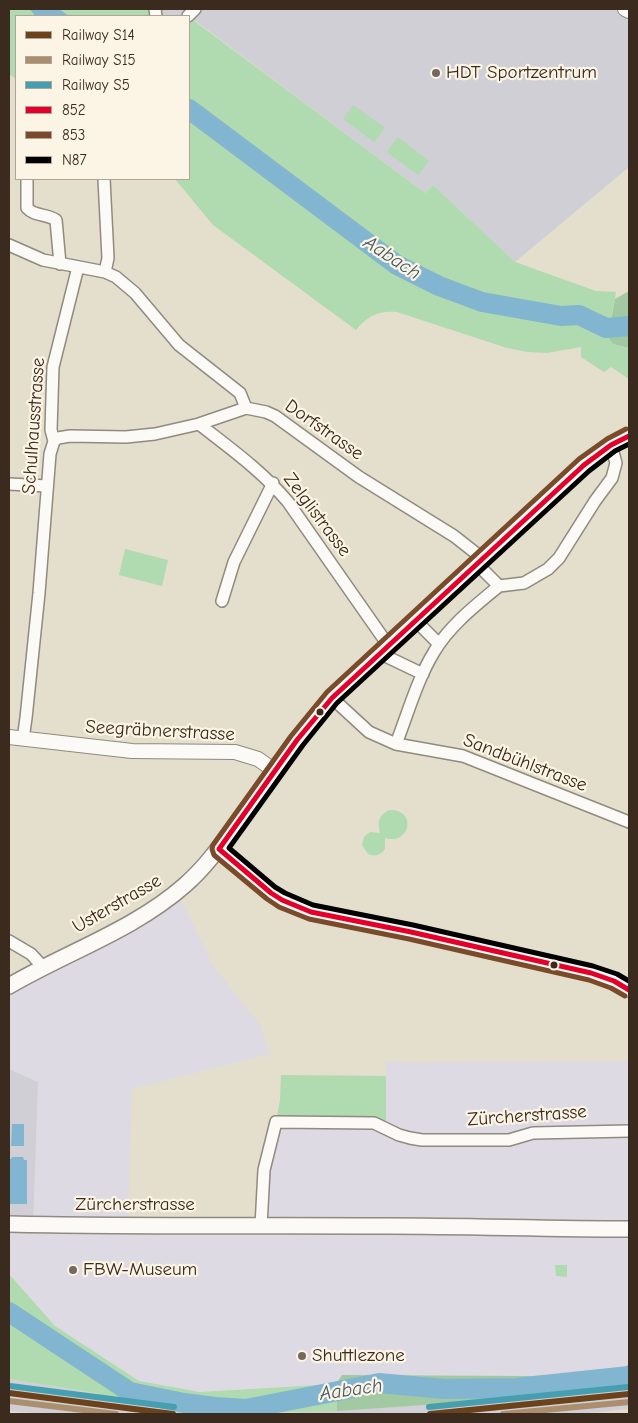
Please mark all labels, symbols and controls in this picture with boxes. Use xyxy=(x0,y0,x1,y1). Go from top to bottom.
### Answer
legend xyxy=(15,15,190,180)
text: Railway S14 xyxy=(62,26,135,44)
text: Railway S15 xyxy=(62,51,136,69)
place label: HDT Sportzentrum xyxy=(446,62,597,84)
marker: HDT Sportzentrum xyxy=(430,67,442,79)
text: Railway S5 xyxy=(62,76,130,94)
text: 852 xyxy=(62,101,86,119)
text: 853 xyxy=(62,126,85,144)
text: N87 xyxy=(62,151,87,169)
water label: Aabach xyxy=(359,231,425,285)
street label: Schulhausstrasse xyxy=(18,357,50,495)
street label: Dorfstrasse xyxy=(280,395,368,465)
street label: Zelglistrasse xyxy=(278,469,356,561)
unlabelled marker xyxy=(315,707,325,717)
street label: Seegräbnerstrasse xyxy=(85,716,235,746)
street label: Sandbühlstrasse xyxy=(460,729,590,797)
street label: Usterstrasse xyxy=(69,869,165,939)
unlabelled marker xyxy=(549,960,559,970)
street label: Zürcherstrasse xyxy=(466,1100,588,1132)
street label: Zürcherstrasse xyxy=(75,1194,195,1216)
place label: FBW-Museum xyxy=(83,1259,197,1281)
marker: FBW-Museum xyxy=(67,1264,79,1276)
place label: Shuttlezone xyxy=(312,1345,405,1367)
marker: Shuttlezone xyxy=(296,1350,308,1362)
water label: Aabach xyxy=(318,1374,384,1406)

